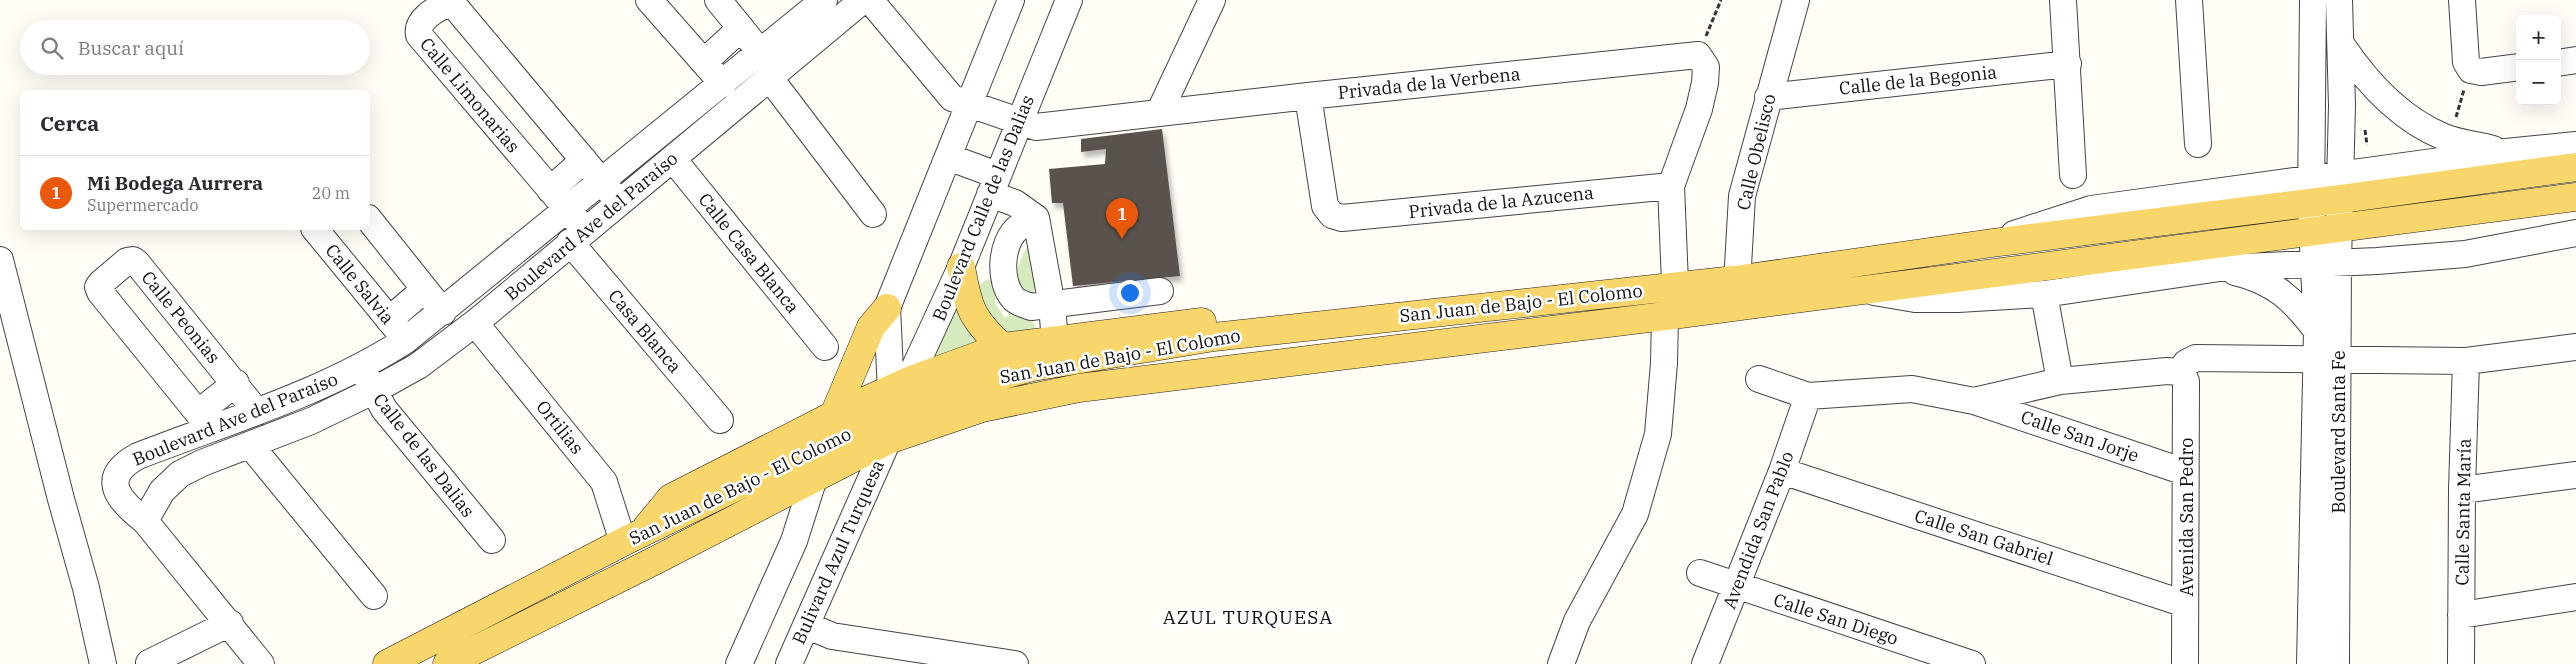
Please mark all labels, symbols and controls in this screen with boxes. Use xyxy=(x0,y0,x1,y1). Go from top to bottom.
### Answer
map controls xyxy=(2516,15,2561,105)
button: + xyxy=(2516,15,2561,60)
search box xyxy=(20,20,370,75)
street label: Calle Limonarias xyxy=(415,33,525,157)
icon: search xyxy=(38,34,66,62)
text: Buscar aquí xyxy=(78,36,184,60)
street label: Calle de la Begonia xyxy=(1838,60,1998,100)
button: − xyxy=(2516,60,2561,105)
street label: Privada de la Verbena xyxy=(1337,62,1522,104)
street label: Boulevard Calle de las Dalias xyxy=(927,92,1039,324)
street label: Calle Obelisco xyxy=(1731,92,1781,212)
text: Cerca xyxy=(40,109,99,137)
street label: Boulevard Ave del Paraíso xyxy=(500,147,682,305)
text: Mi Bodega Aurrera xyxy=(87,171,263,195)
street label: Privada de la Azucena xyxy=(1407,181,1595,223)
text: 1 xyxy=(51,183,61,203)
text: 20 m xyxy=(312,183,350,203)
street label: Calle Casa Blanca xyxy=(694,188,805,318)
text: Supermercado xyxy=(87,195,199,215)
pin: 1 xyxy=(1106,198,1138,239)
street label: Calle Salvia xyxy=(321,239,400,329)
street label: Calle Peonias xyxy=(137,266,225,368)
street label: San Juan de Bajo - El Colomo xyxy=(1398,279,1644,327)
your location xyxy=(1117,280,1143,306)
street label: Casa Blanca xyxy=(603,285,687,378)
street label: San Juan de Bajo - El Colomo xyxy=(998,323,1242,389)
street label: Boulevard Santa Fe xyxy=(2327,350,2350,514)
street label: Boulevard Ave del Paraíso xyxy=(129,367,341,471)
street label: Calle de las Dalias xyxy=(368,388,480,522)
street label: Ortilias xyxy=(531,395,589,459)
street label: Calle San Jorje xyxy=(2018,405,2142,467)
street label: San Juan de Bajo - El Colomo xyxy=(625,422,855,550)
street label: Avenida San Pedro xyxy=(2175,438,2198,596)
street label: Calle Santa María xyxy=(2450,438,2476,586)
street label: Avendida San Pablo xyxy=(1717,448,1799,612)
street label: Bulivard Azul Turquesa xyxy=(787,456,889,648)
street label: Calle San Gabriel xyxy=(1912,504,2056,570)
street label: Calle San Diego xyxy=(1771,588,1901,650)
district label: AZUL TURQUESA xyxy=(1163,605,1333,629)

